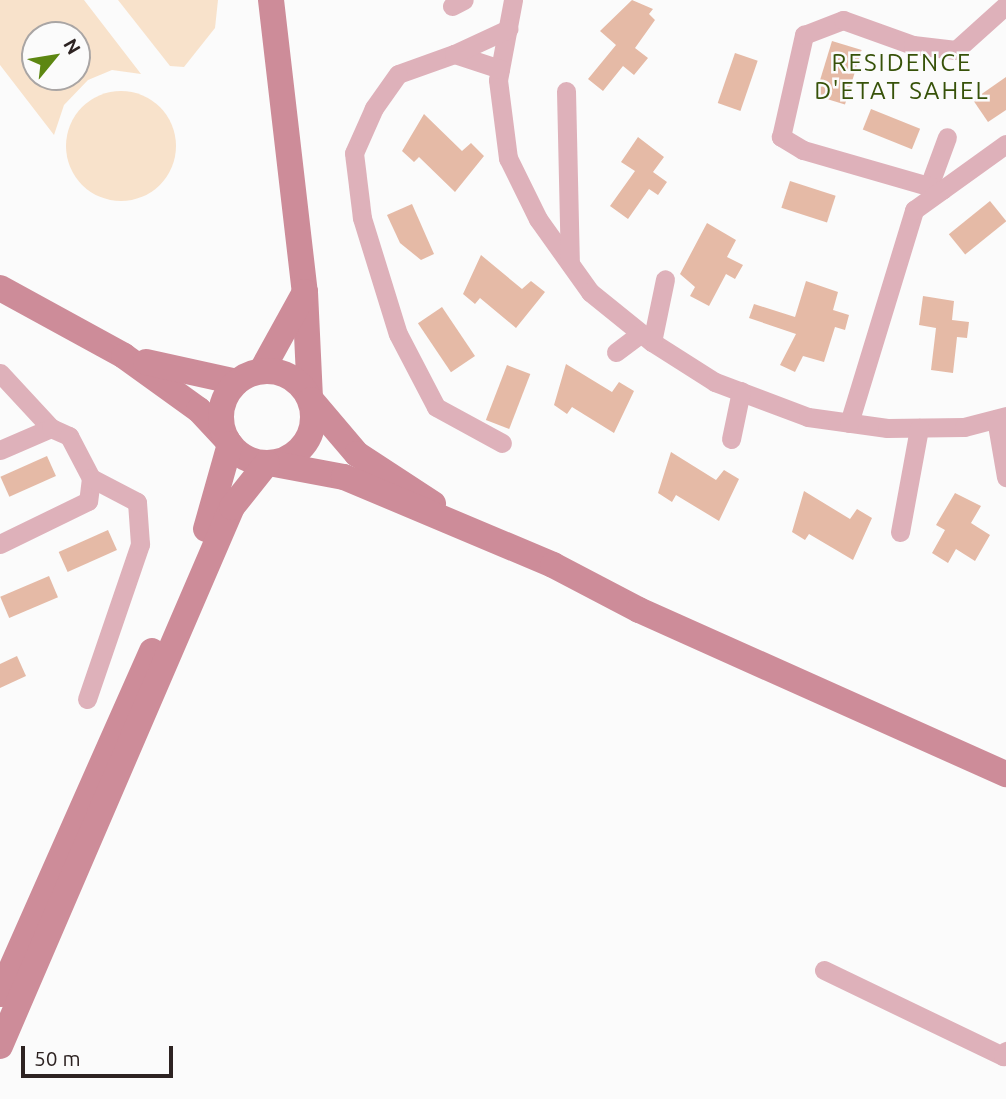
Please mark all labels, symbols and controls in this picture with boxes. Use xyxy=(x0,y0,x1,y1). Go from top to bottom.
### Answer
north arrow xyxy=(21,21,91,91)
text: N xyxy=(59,35,86,58)
district label: RESIDENCE D'ETAT SAHEL xyxy=(816,49,988,105)
scale bar xyxy=(24,1032,177,1076)
text: 50 m xyxy=(34,1046,81,1070)

